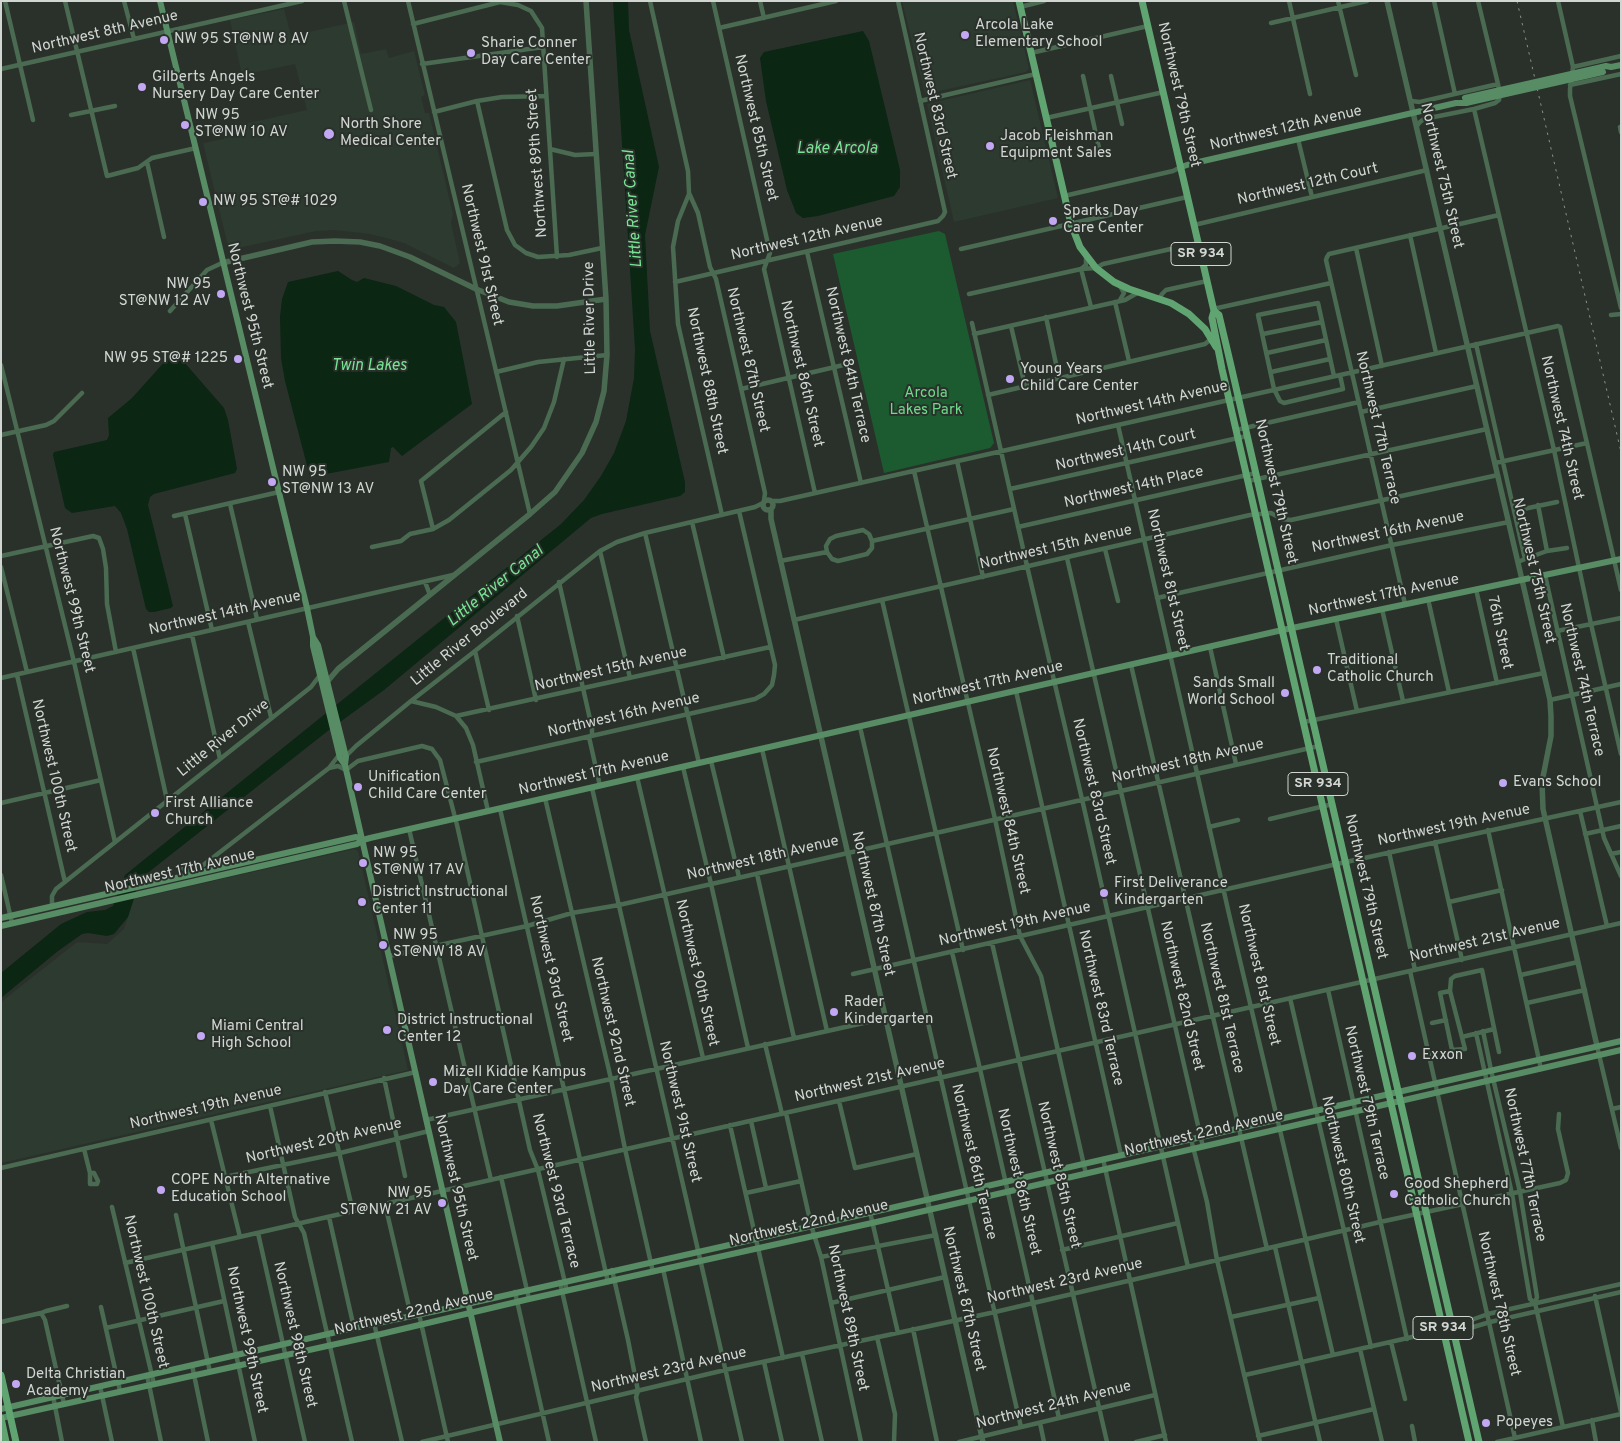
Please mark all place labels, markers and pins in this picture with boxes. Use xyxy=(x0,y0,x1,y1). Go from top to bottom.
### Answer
place label: Arcola Lake Elementary School xyxy=(975,17,1102,52)
marker: Arcola Lake Elementary School xyxy=(959,29,971,41)
place label: NW 95 ST@NW 8 AV xyxy=(174,31,309,49)
marker: NW 95 ST@NW 8 AV xyxy=(158,34,170,46)
place label: Sharie Conner Day Care Center xyxy=(481,35,591,70)
marker: Sharie Conner Day Care Center xyxy=(465,47,477,59)
place label: Gilberts Angels Nursery Day Care Center xyxy=(152,69,319,104)
marker: Gilberts Angels Nursery Day Care Center xyxy=(136,81,148,93)
place label: NW 95 ST@NW 10 AV xyxy=(195,107,288,142)
place label: North Shore Medical Center xyxy=(340,116,441,151)
marker: NW 95 ST@NW 10 AV xyxy=(179,119,191,131)
marker: North Shore Medical Center xyxy=(322,127,336,141)
place label: Jacob Fleishman Equipment Sales xyxy=(1000,128,1113,163)
marker: Jacob Fleishman Equipment Sales xyxy=(984,140,996,152)
place label: NW 95 ST@# 1029 xyxy=(213,193,337,211)
marker: NW 95 ST@# 1029 xyxy=(197,196,209,208)
place label: Sparks Day Care Center xyxy=(1063,203,1144,238)
marker: Sparks Day Care Center xyxy=(1047,215,1059,227)
place label: NW 95 ST@NW 12 AV xyxy=(119,276,211,311)
marker: NW 95 ST@NW 12 AV xyxy=(215,288,227,300)
place label: NW 95 ST@# 1225 xyxy=(104,350,228,368)
marker: NW 95 ST@# 1225 xyxy=(232,353,244,365)
place label: Young Years Child Care Center xyxy=(1020,361,1138,396)
marker: Young Years Child Care Center xyxy=(1004,373,1016,385)
place label: NW 95 ST@NW 13 AV xyxy=(282,464,374,499)
marker: NW 95 ST@NW 13 AV xyxy=(266,476,278,488)
place label: Traditional Catholic Church xyxy=(1327,652,1434,687)
marker: Traditional Catholic Church xyxy=(1311,664,1323,676)
place label: Sands Small World School xyxy=(1187,675,1275,710)
marker: Sands Small World School xyxy=(1279,687,1291,699)
place label: Unification Child Care Center xyxy=(368,769,486,804)
place label: Evans School xyxy=(1513,774,1601,792)
marker: Evans School xyxy=(1497,777,1509,789)
marker: Unification Child Care Center xyxy=(352,781,364,793)
place label: First Alliance Church xyxy=(165,795,253,830)
marker: First Alliance Church xyxy=(149,807,161,819)
place label: NW 95 ST@NW 17 AV xyxy=(373,845,464,880)
marker: NW 95 ST@NW 17 AV xyxy=(357,857,369,869)
place label: First Deliverance Kindergarten xyxy=(1114,875,1228,910)
place label: District Instructional Center 11 xyxy=(372,884,508,919)
marker: First Deliverance Kindergarten xyxy=(1098,887,1110,899)
marker: District Instructional Center 11 xyxy=(356,896,368,908)
place label: NW 95 ST@NW 18 AV xyxy=(393,927,485,962)
marker: NW 95 ST@NW 18 AV xyxy=(377,939,389,951)
place label: Rader Kindergarten xyxy=(844,994,933,1029)
marker: Rader Kindergarten xyxy=(828,1006,840,1018)
place label: District Instructional Center 12 xyxy=(397,1012,533,1047)
place label: Miami Central High School xyxy=(211,1018,304,1053)
marker: District Instructional Center 12 xyxy=(381,1024,393,1036)
marker: Miami Central High School xyxy=(195,1030,207,1042)
place label: Exxon xyxy=(1422,1047,1463,1065)
marker: Exxon xyxy=(1406,1050,1418,1062)
place label: Mizell Kiddie Kampus Day Care Center xyxy=(443,1064,586,1099)
marker: Mizell Kiddie Kampus Day Care Center xyxy=(427,1076,439,1088)
place label: COPE North Alternative Education School xyxy=(171,1172,330,1207)
place label: Good Shepherd Catholic Church xyxy=(1404,1176,1511,1211)
marker: COPE North Alternative Education School xyxy=(155,1184,167,1196)
place label: NW 95 ST@NW 21 AV xyxy=(340,1185,432,1220)
marker: Good Shepherd Catholic Church xyxy=(1388,1188,1400,1200)
marker: NW 95 ST@NW 21 AV xyxy=(436,1197,448,1209)
place label: Delta Christian Academy xyxy=(26,1366,126,1401)
marker: Delta Christian Academy xyxy=(10,1378,22,1390)
place label: Popeyes xyxy=(1496,1414,1553,1432)
marker: Popeyes xyxy=(1480,1417,1492,1429)

